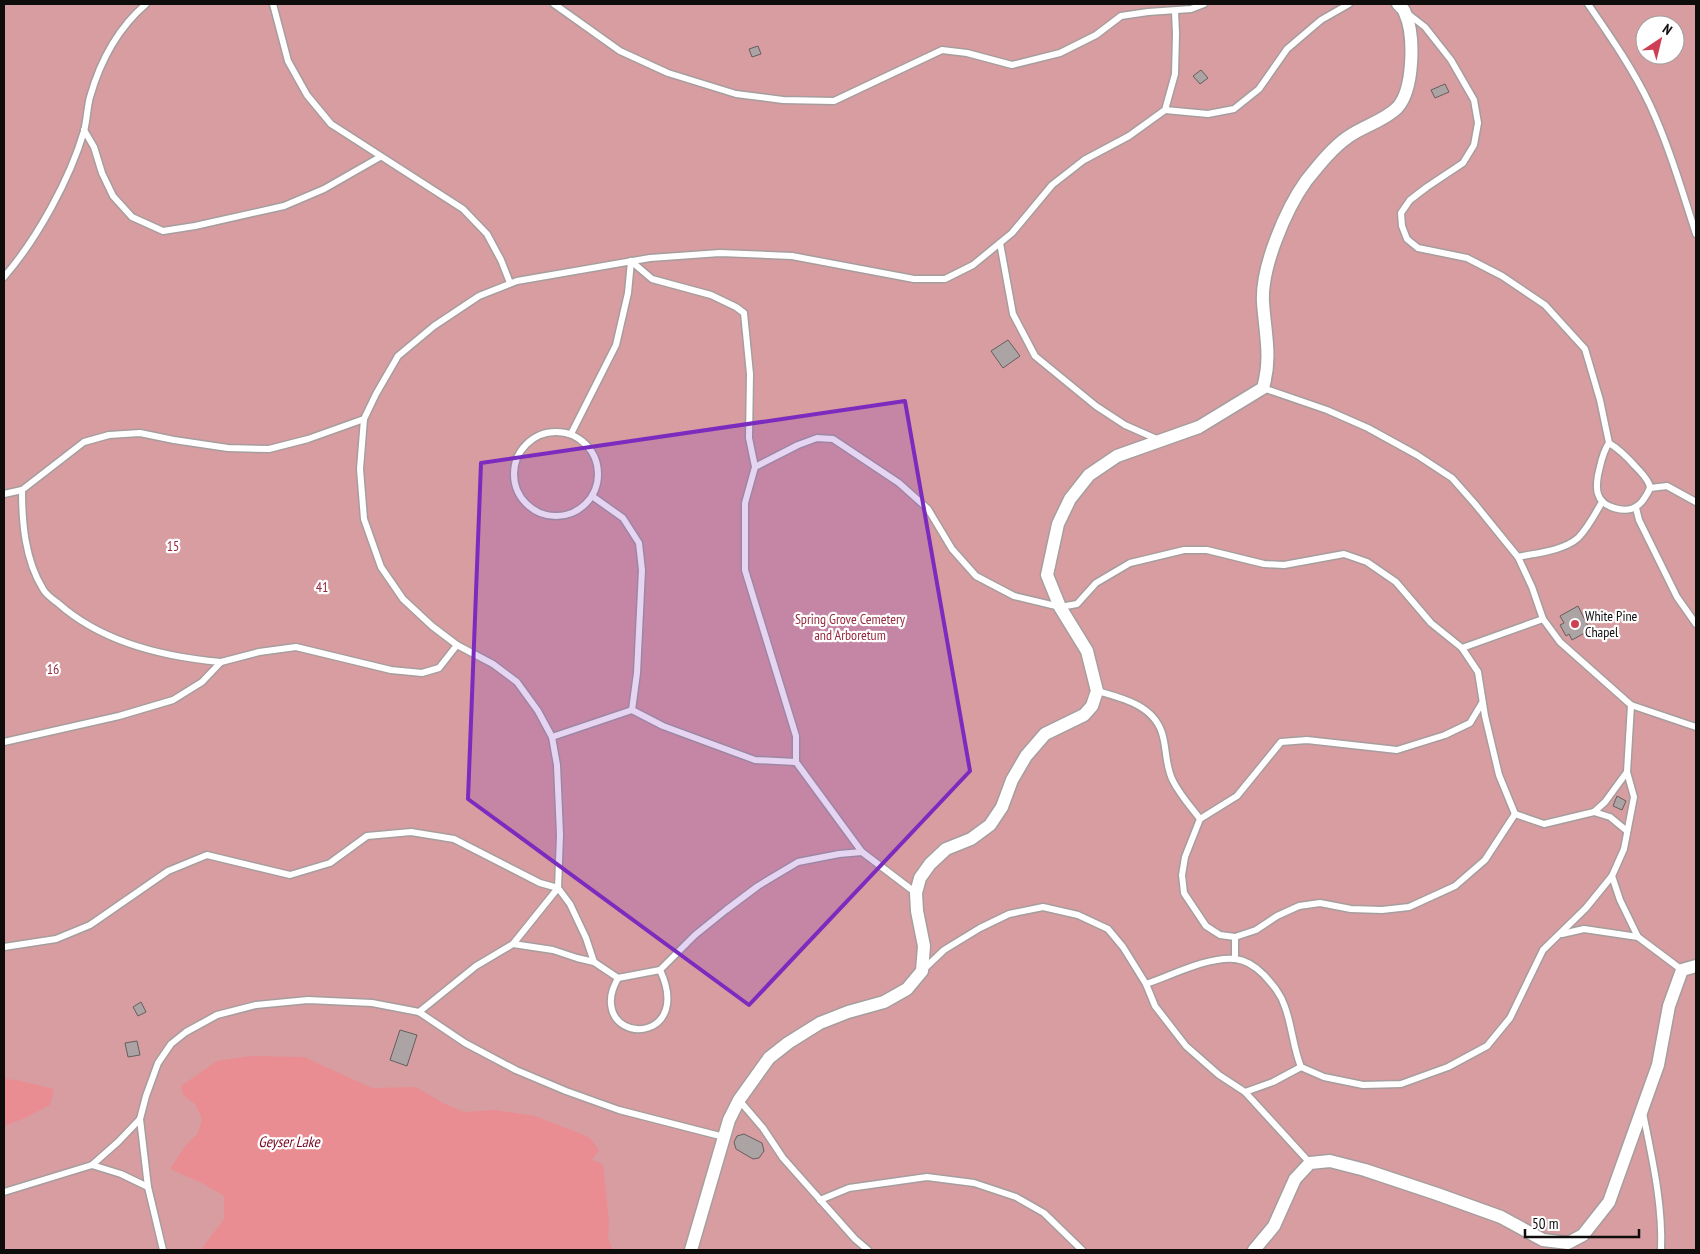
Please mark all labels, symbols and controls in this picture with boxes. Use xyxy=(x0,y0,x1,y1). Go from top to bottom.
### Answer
north arrow xyxy=(1635,15,1685,65)
text: N xyxy=(1659,20,1676,39)
park label: 15 xyxy=(167,537,179,555)
park label: 41 xyxy=(316,578,328,596)
place label: White Pine Chapel xyxy=(1585,607,1638,641)
park label: Spring Grove Cemetery and Arboretum xyxy=(795,610,906,644)
marker: White Pine Chapel xyxy=(1569,618,1581,630)
park label: 16 xyxy=(47,660,59,678)
water label: Geyser Lake xyxy=(258,1132,320,1151)
scale bar xyxy=(1525,1206,1639,1238)
text: 50 m xyxy=(1532,1214,1558,1233)

